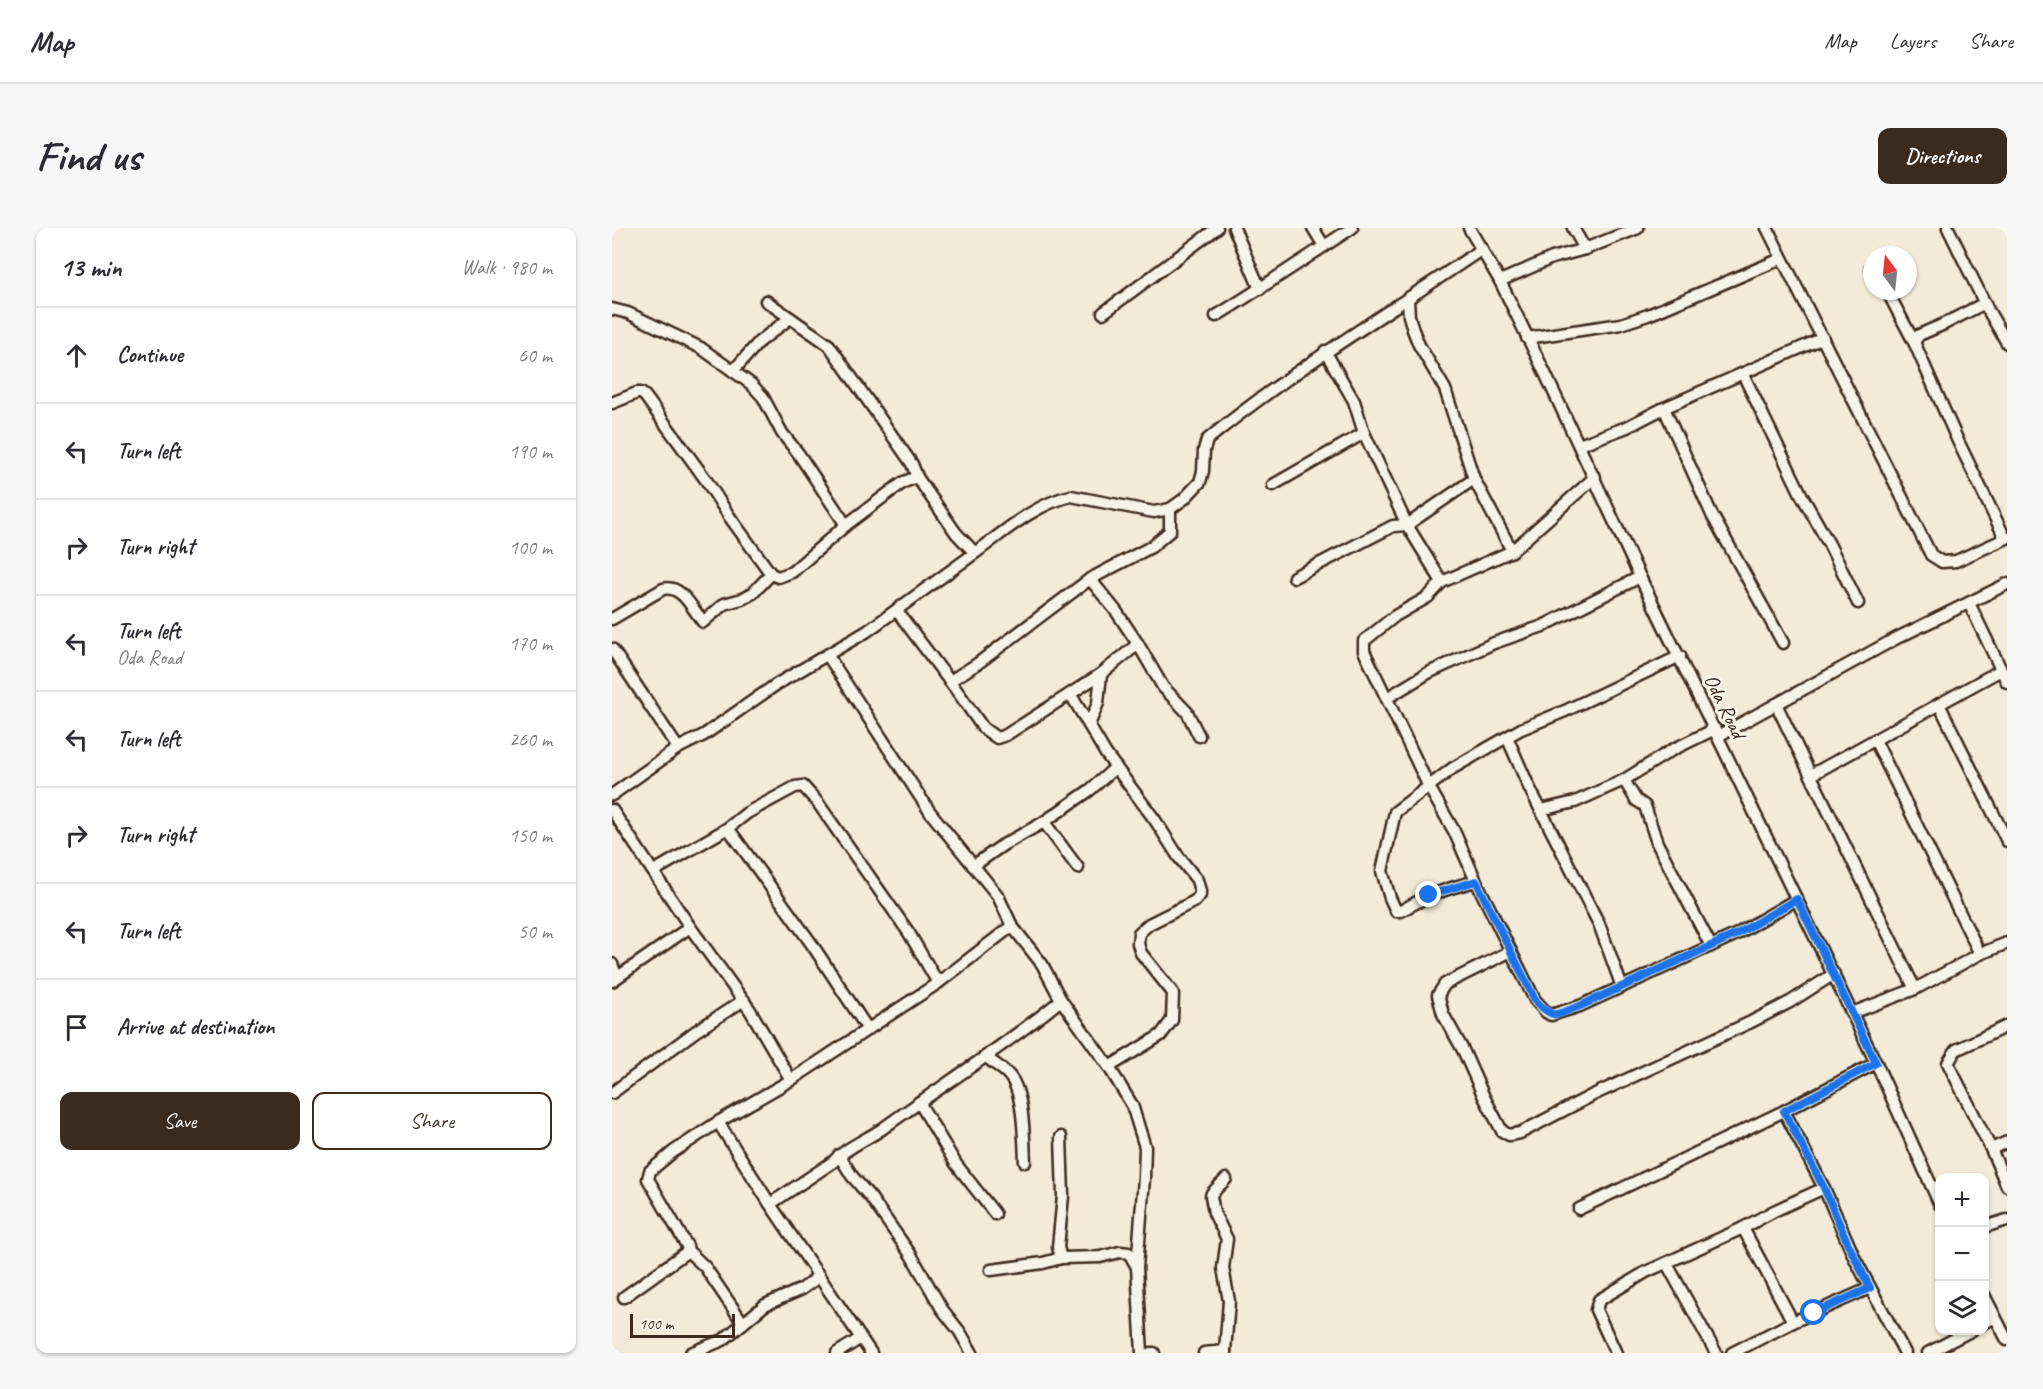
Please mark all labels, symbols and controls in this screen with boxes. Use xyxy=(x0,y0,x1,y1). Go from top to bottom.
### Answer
text: Map xyxy=(30,24,73,59)
text: Map xyxy=(1824,28,1857,54)
text: Layers xyxy=(1890,28,1936,54)
text: Share xyxy=(1969,28,2013,54)
button: Directions xyxy=(1878,128,2007,184)
text: Find us xyxy=(36,130,141,183)
north arrow xyxy=(1863,246,1917,300)
text: 13 min xyxy=(60,251,122,284)
text: Walk · 980 m xyxy=(462,255,552,280)
icon: ahead xyxy=(60,339,93,372)
text: Continue xyxy=(117,341,183,369)
text: 60 m xyxy=(518,343,552,368)
icon: left xyxy=(60,435,93,468)
text: Turn left xyxy=(117,437,181,465)
text: 190 m xyxy=(509,439,552,464)
icon: right xyxy=(60,531,93,564)
text: Turn right xyxy=(117,533,194,561)
text: 100 m xyxy=(509,535,552,560)
text: Turn left xyxy=(117,617,181,645)
icon: left xyxy=(60,627,93,660)
text: 170 m xyxy=(509,631,552,656)
text: Oda Road xyxy=(117,645,182,670)
street label: Oda Road xyxy=(1698,670,1753,746)
icon: left xyxy=(60,723,93,756)
text: Turn left xyxy=(117,725,181,753)
text: 260 m xyxy=(509,727,552,752)
icon: right xyxy=(60,819,93,852)
text: Turn right xyxy=(117,821,194,849)
text: 150 m xyxy=(509,823,552,848)
route end xyxy=(1415,881,1441,907)
icon: left xyxy=(60,915,93,948)
text: Turn left xyxy=(117,917,181,945)
text: 50 m xyxy=(518,919,552,944)
icon: arrive xyxy=(60,1011,93,1044)
text: Arrive at destination xyxy=(117,1013,274,1041)
button: Save xyxy=(60,1092,300,1150)
button: Share xyxy=(312,1092,552,1150)
map controls xyxy=(1935,1173,1989,1335)
button: + xyxy=(1935,1173,1989,1227)
button: − xyxy=(1935,1227,1989,1281)
button: layers xyxy=(1935,1281,1989,1335)
route start xyxy=(1800,1299,1826,1325)
scale bar xyxy=(630,1311,735,1338)
text: 100 m xyxy=(639,1314,673,1334)

